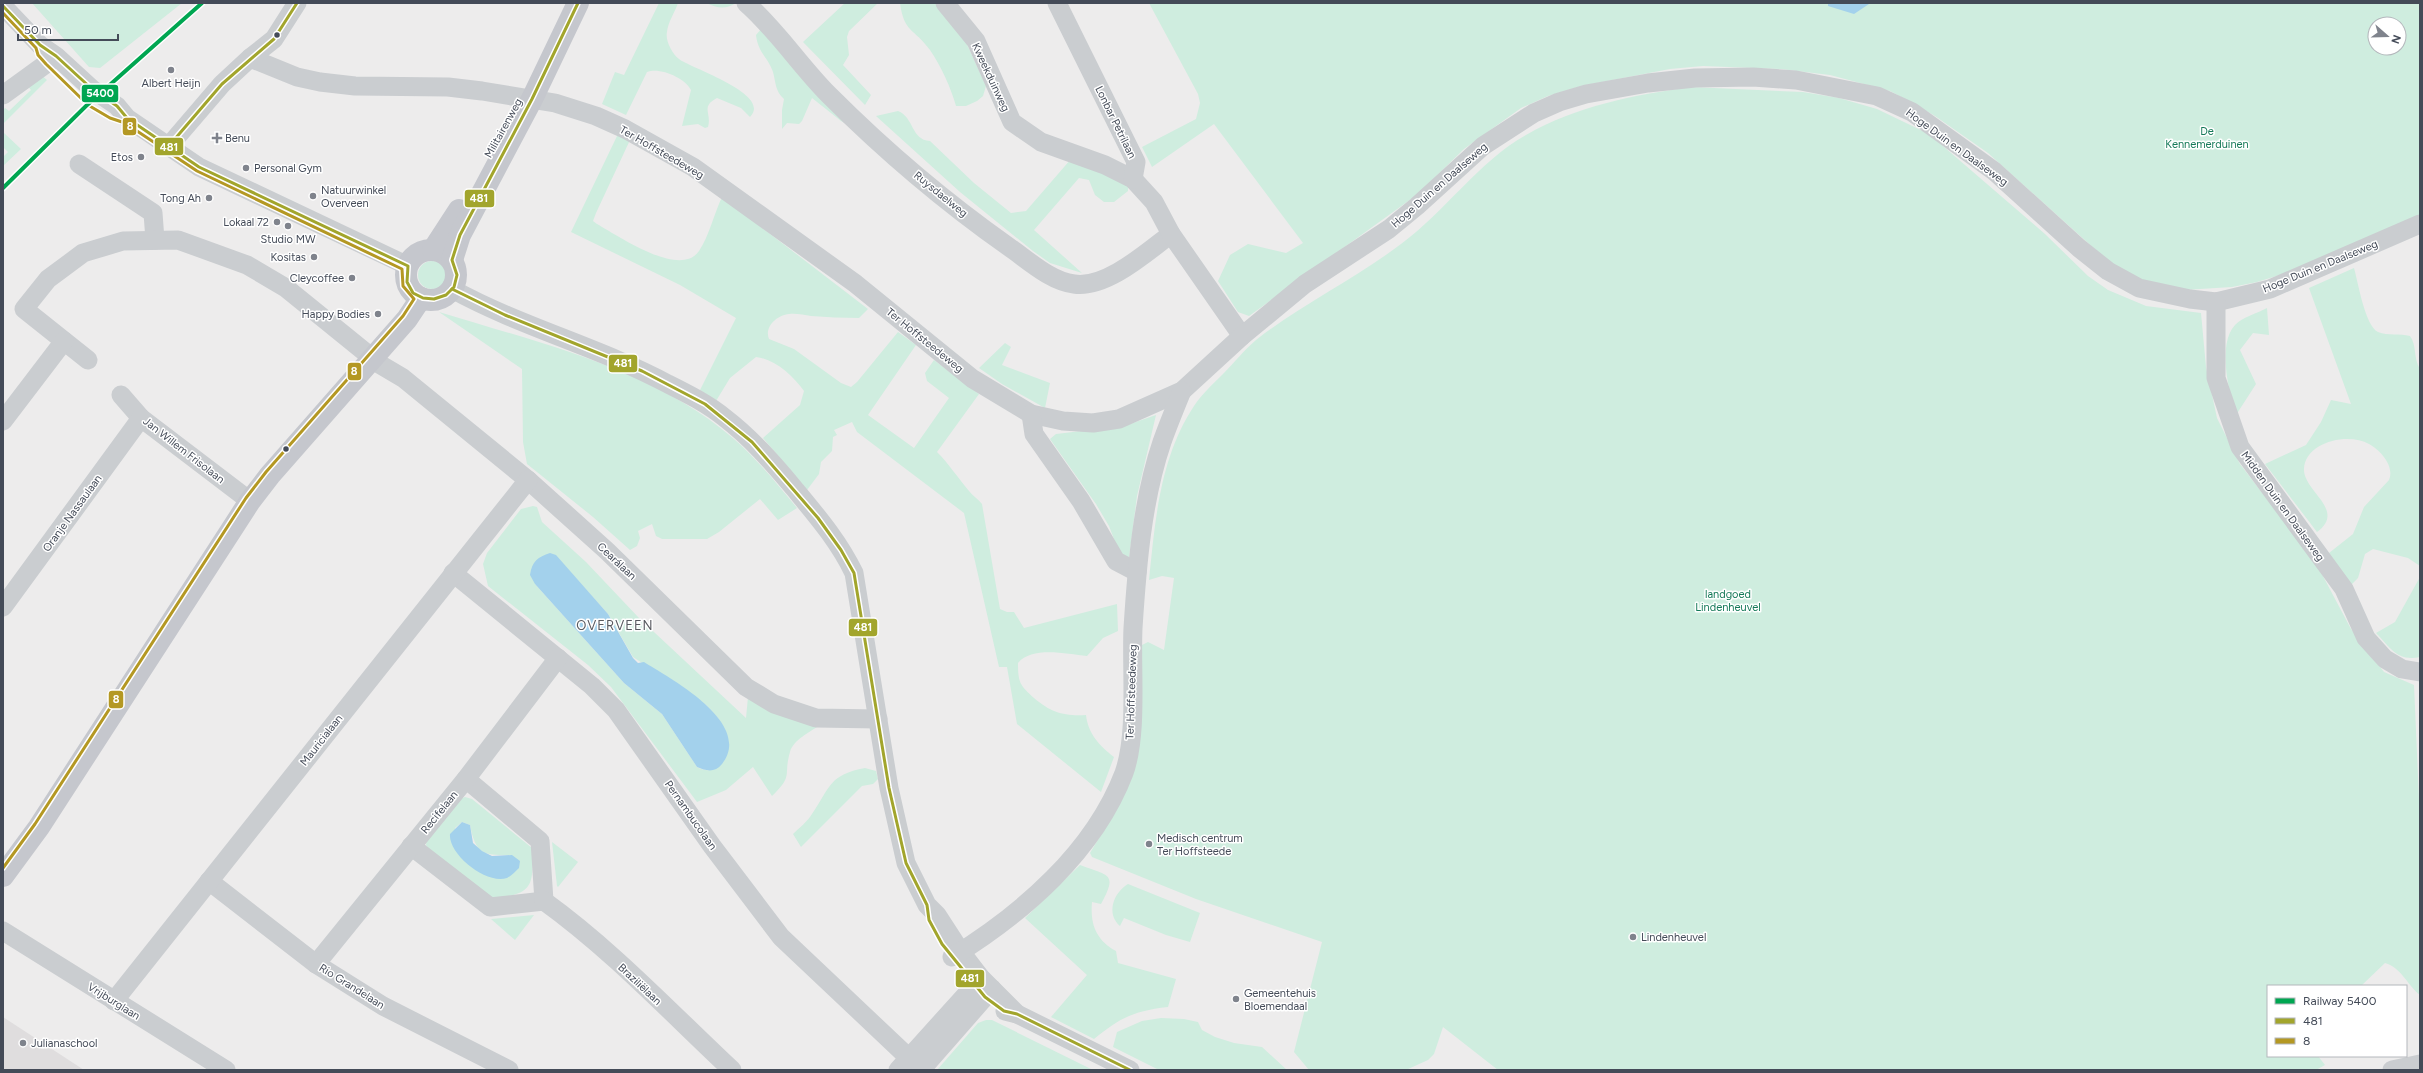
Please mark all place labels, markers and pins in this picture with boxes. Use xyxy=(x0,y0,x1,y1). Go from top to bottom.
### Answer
unlabelled marker xyxy=(272,30,282,40)
marker: Albert Heijn xyxy=(166,65,176,75)
place label: Albert Heijn xyxy=(142,77,200,90)
place label: Benu xyxy=(225,132,250,145)
marker: Benu xyxy=(212,133,222,143)
place label: Etos xyxy=(111,151,133,164)
marker: Etos xyxy=(136,152,146,162)
place label: Personal Gym xyxy=(254,162,322,175)
marker: Personal Gym xyxy=(241,163,251,173)
place label: Natuurwinkel Overveen xyxy=(321,184,386,210)
marker: Natuurwinkel Overveen xyxy=(308,191,318,201)
place label: Tong Ah xyxy=(160,192,201,205)
marker: Tong Ah xyxy=(204,193,214,203)
place label: Lokaal 72 xyxy=(223,216,269,229)
marker: Lokaal 72 xyxy=(272,217,282,227)
marker: Studio MW xyxy=(283,221,293,231)
place label: Studio MW xyxy=(260,233,316,246)
place label: Kositas xyxy=(270,251,306,264)
marker: Kositas xyxy=(309,252,319,262)
place label: Cleycoffee xyxy=(290,272,344,285)
marker: Cleycoffee xyxy=(347,273,357,283)
place label: Happy Bodies xyxy=(302,308,370,321)
marker: Happy Bodies xyxy=(373,309,383,319)
unlabelled marker xyxy=(281,444,291,454)
place label: Medisch centrum Ter Hoffsteede xyxy=(1157,832,1243,858)
marker: Medisch centrum Ter Hoffsteede xyxy=(1144,839,1154,849)
place label: Lindenheuvel xyxy=(1641,931,1706,944)
marker: Lindenheuvel xyxy=(1628,932,1638,942)
place label: Gemeentehuis Bloemendaal xyxy=(1244,987,1316,1013)
marker: Gemeentehuis Bloemendaal xyxy=(1231,994,1241,1004)
place label: Julianaschool xyxy=(31,1037,98,1050)
marker: Julianaschool xyxy=(18,1038,28,1048)

